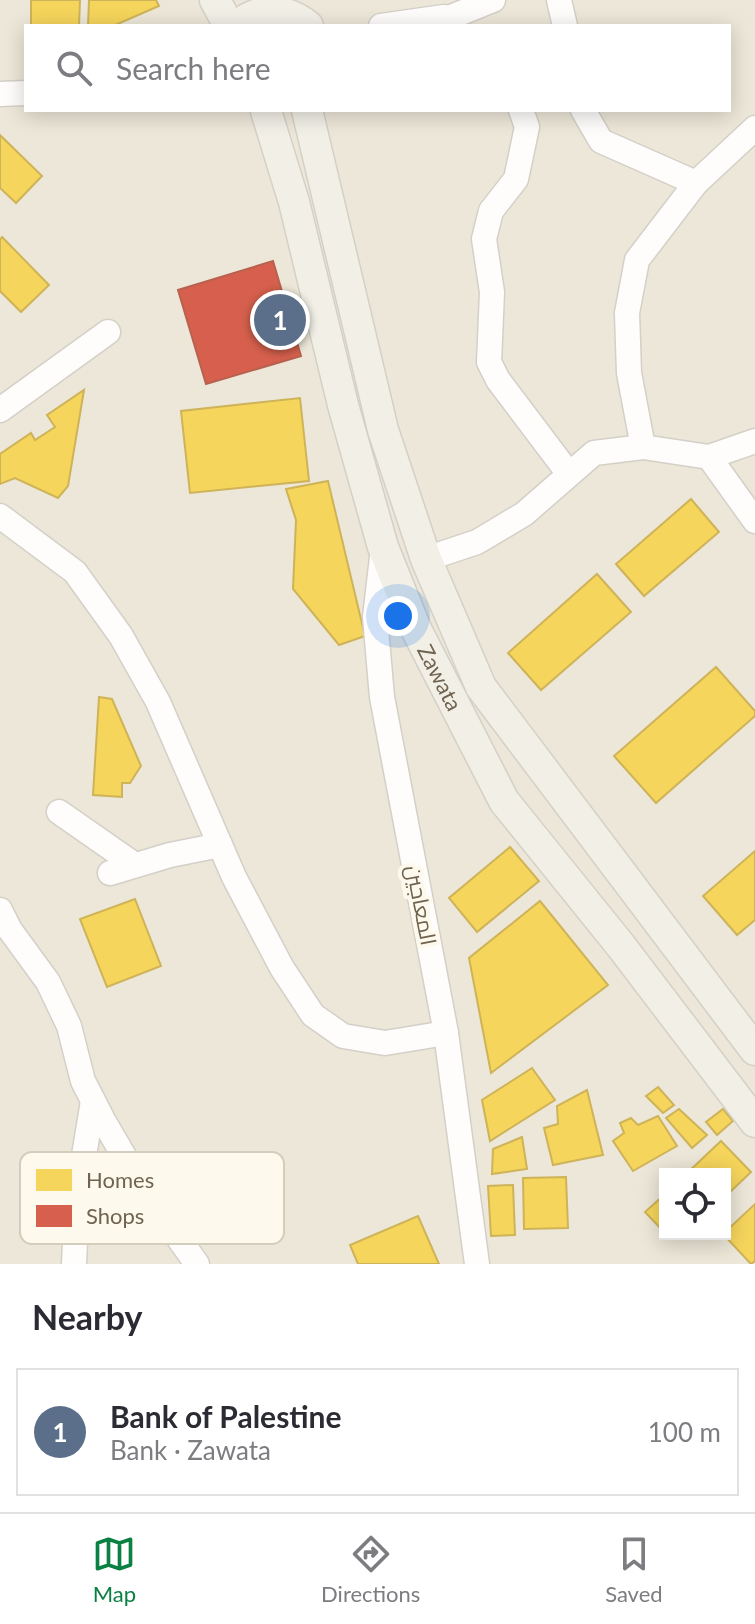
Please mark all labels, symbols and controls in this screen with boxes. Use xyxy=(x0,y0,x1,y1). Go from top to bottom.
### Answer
search box xyxy=(24,24,731,112)
icon: search xyxy=(52,46,96,90)
text: Search here xyxy=(116,50,271,86)
pin: 1 xyxy=(254,290,306,350)
your location xyxy=(378,596,418,636)
street label: Zawata xyxy=(412,639,469,715)
street label: المعاجين xyxy=(400,862,443,948)
legend xyxy=(20,1152,284,1244)
text: Homes xyxy=(86,1166,154,1193)
map controls xyxy=(659,1168,731,1240)
button: locate xyxy=(659,1168,731,1240)
text: Shops xyxy=(86,1202,144,1229)
text: Nearby xyxy=(32,1296,143,1337)
text: Bank of Palestine xyxy=(110,1398,342,1434)
text: 1 xyxy=(52,1416,68,1448)
text: 100 m xyxy=(648,1416,721,1448)
text: Bank · Zawata xyxy=(110,1434,271,1466)
tab: Map xyxy=(92,1532,136,1607)
tab: Directions xyxy=(321,1532,420,1607)
tab: Saved xyxy=(605,1532,663,1607)

